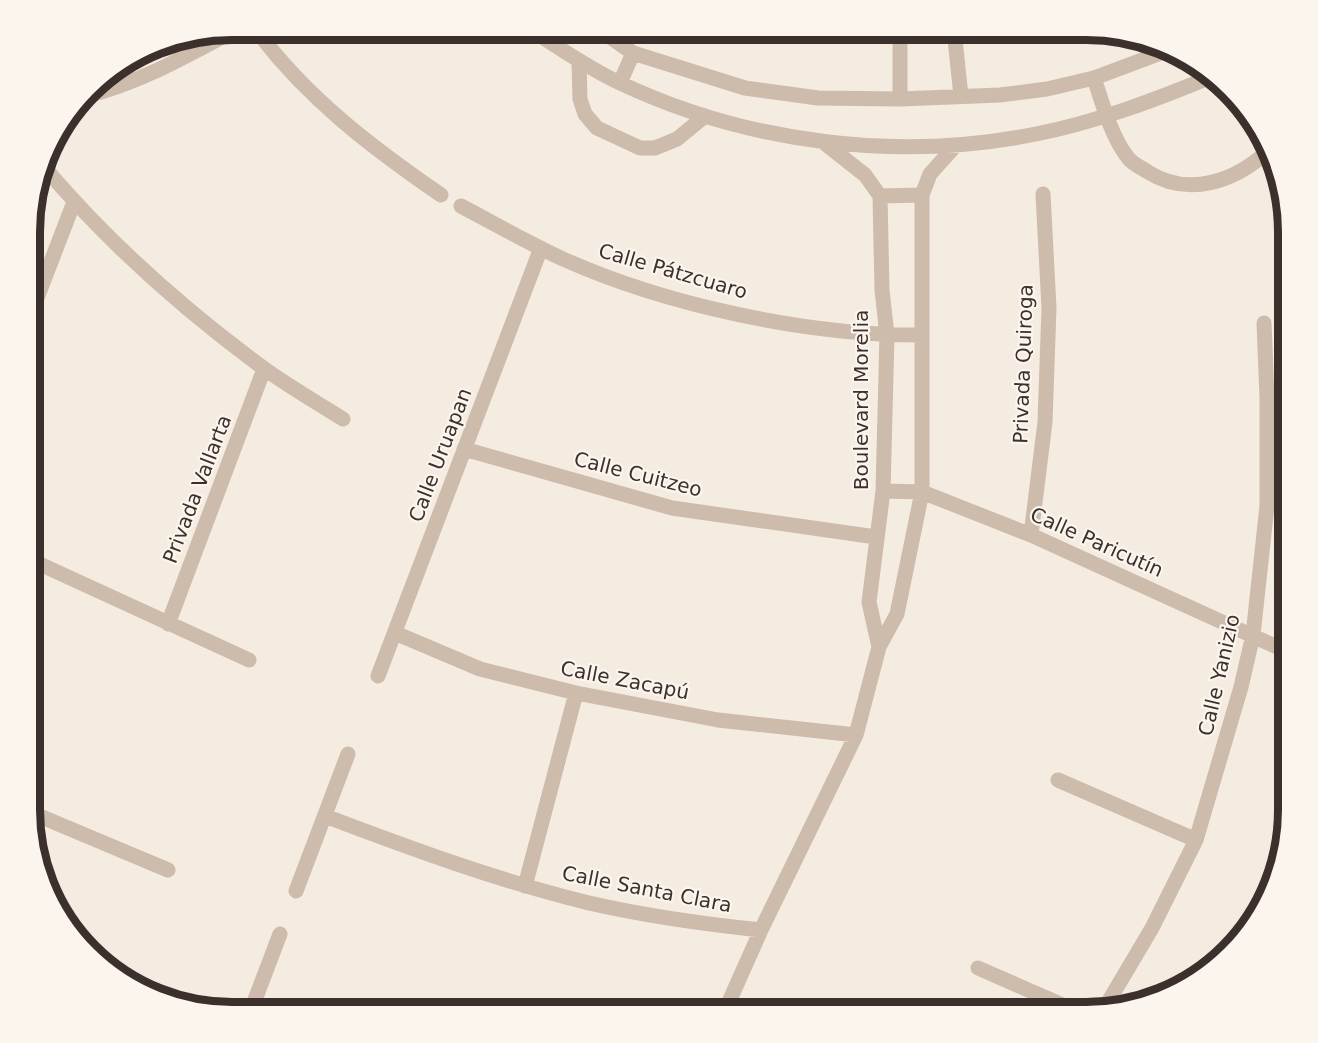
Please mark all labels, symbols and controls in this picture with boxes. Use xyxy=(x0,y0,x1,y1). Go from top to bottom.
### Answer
street label: Calle Pátzcuaro xyxy=(596,238,750,304)
street label: Privada Quiroga xyxy=(1008,284,1038,444)
street label: Boulevard Morelia xyxy=(849,310,873,490)
street label: Calle Uruapan xyxy=(403,385,477,525)
street label: Privada Vallarta xyxy=(158,411,236,567)
street label: Calle Cuitzeo xyxy=(572,447,704,501)
street label: Calle Paricutín xyxy=(1027,502,1167,582)
street label: Calle Yanizio xyxy=(1193,612,1245,738)
street label: Calle Zacapú xyxy=(559,656,691,704)
street label: Calle Santa Clara xyxy=(560,861,734,917)

